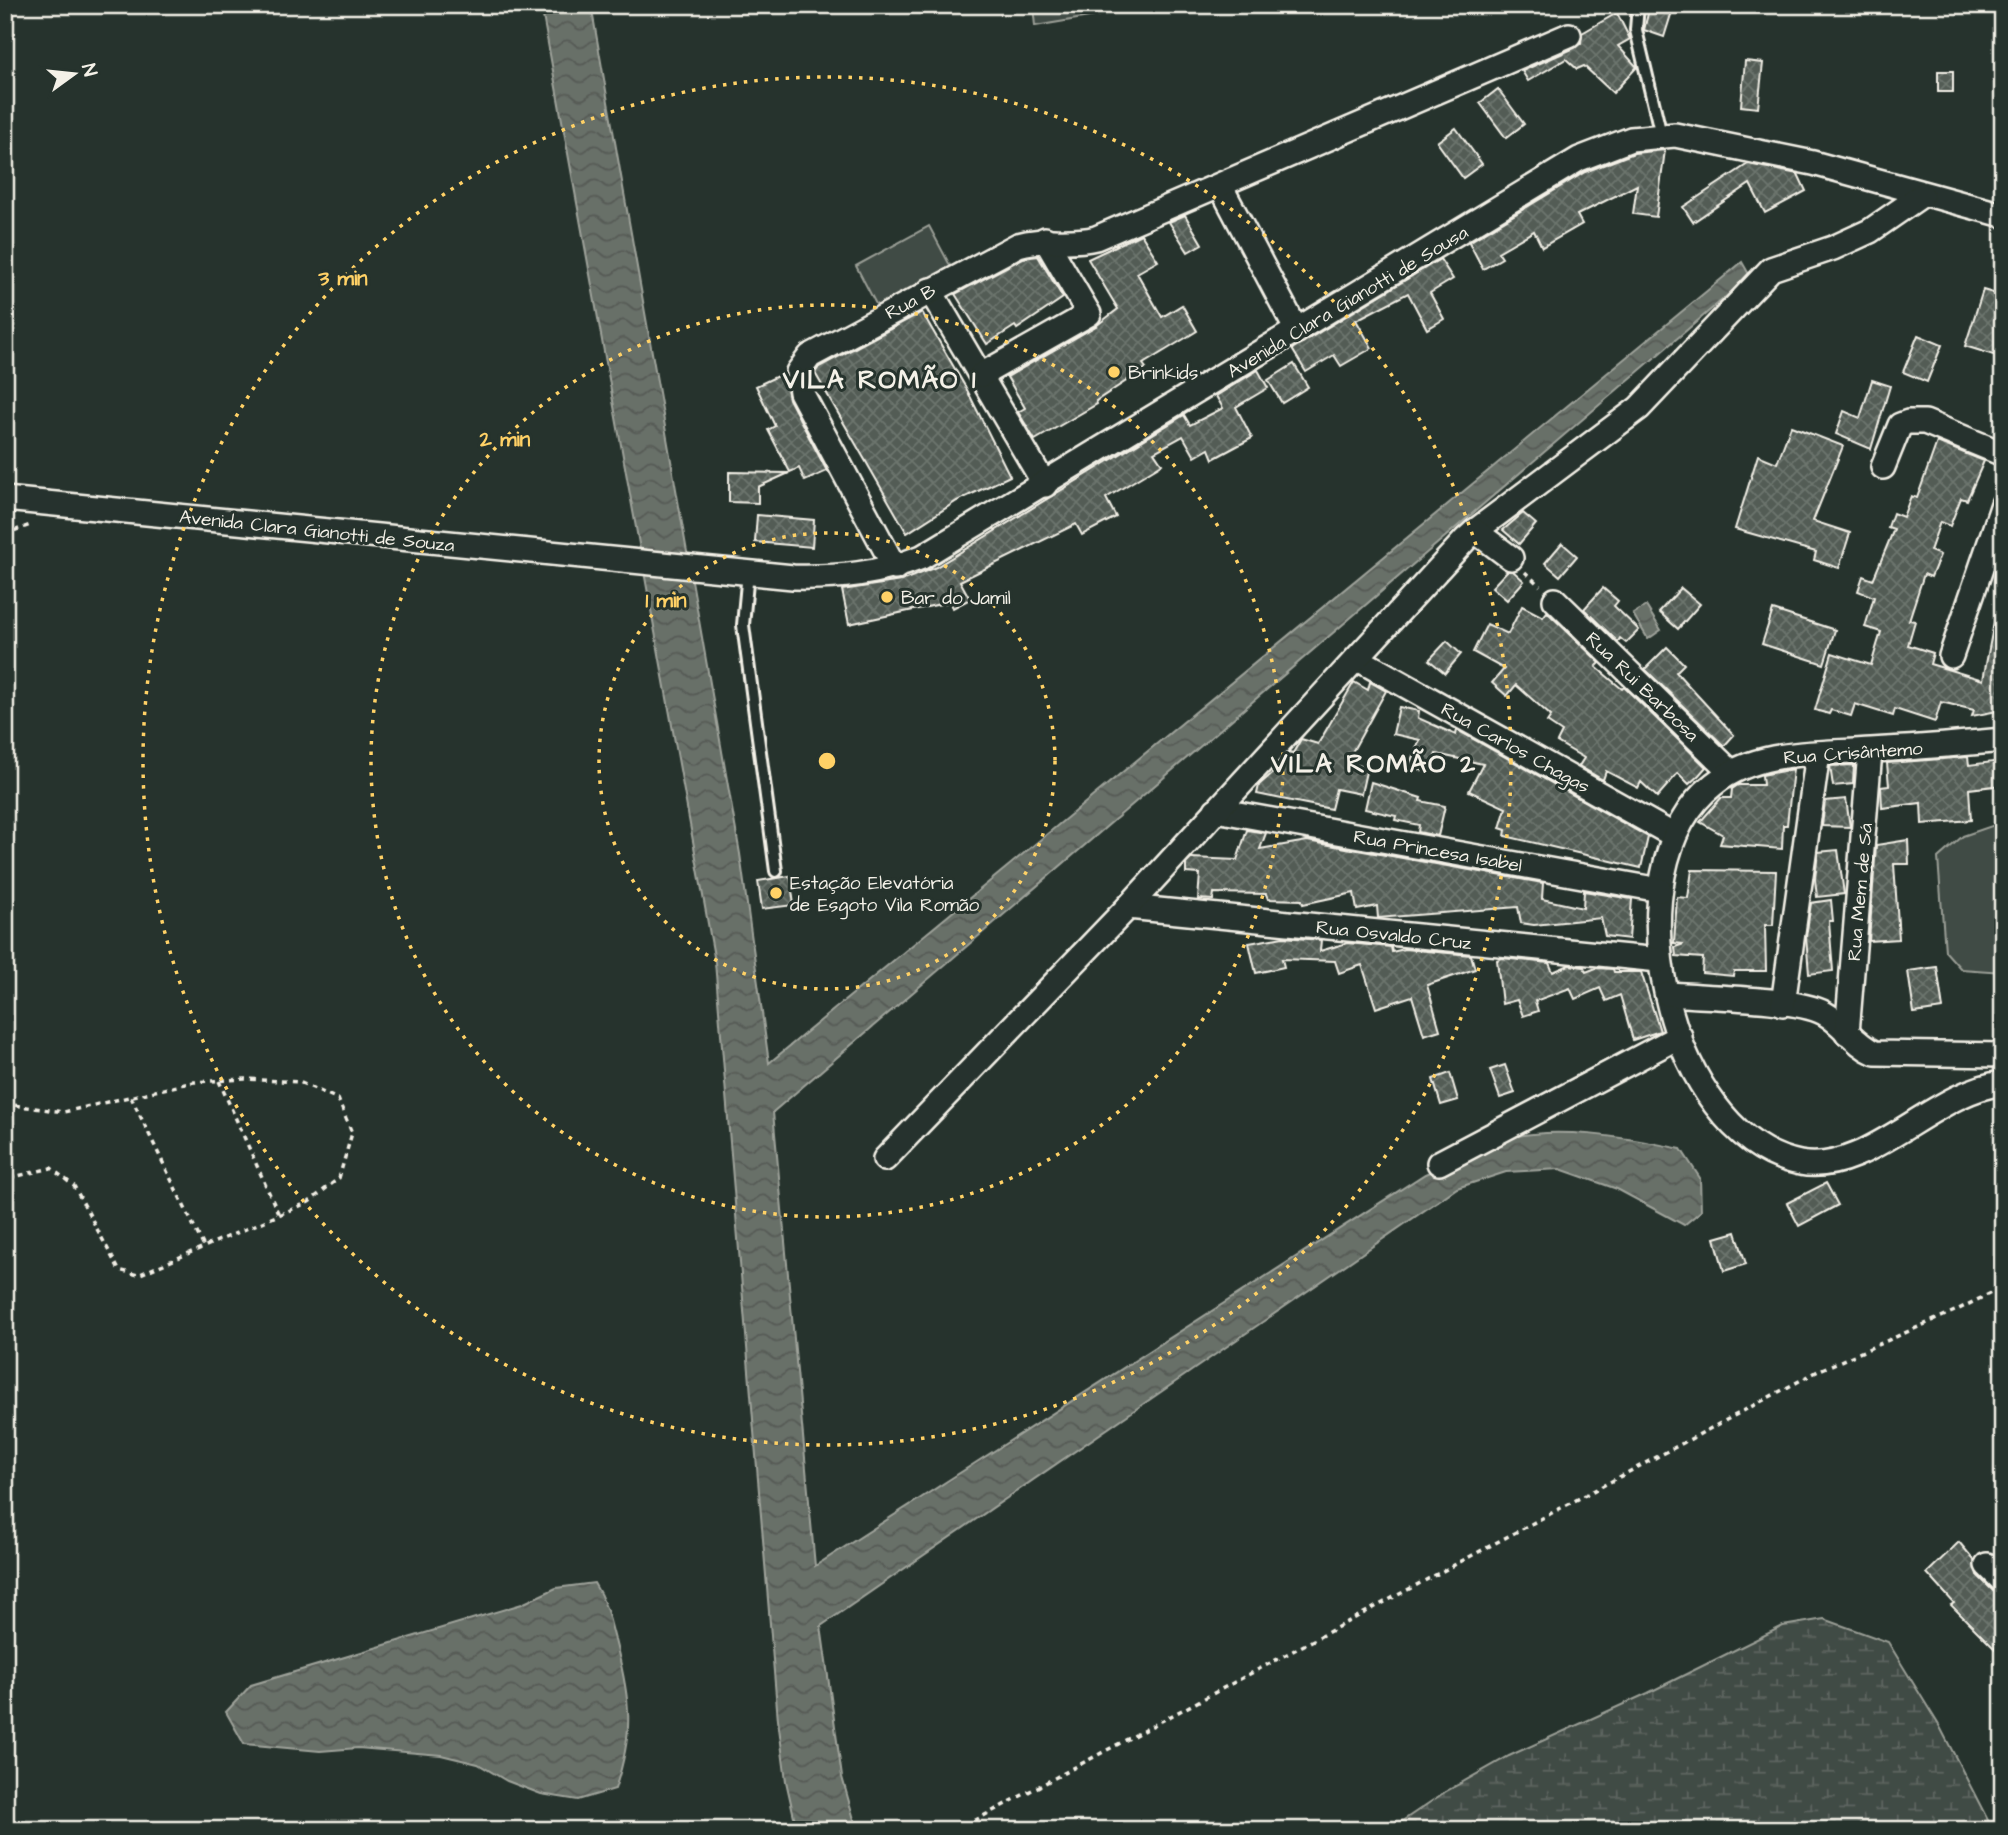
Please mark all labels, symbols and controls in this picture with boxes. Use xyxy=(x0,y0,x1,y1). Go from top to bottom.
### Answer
north arrow xyxy=(38,38,108,108)
text: N xyxy=(74,61,104,79)
street label: Avenida Clara Gianotti de Sousa xyxy=(1222,219,1474,385)
text: 3 min xyxy=(317,264,368,293)
street label: Rua B xyxy=(881,278,941,327)
place label: Brinkids xyxy=(1128,360,1198,387)
district label: VILA ROMÃO 1 xyxy=(782,362,977,398)
marker: Brinkids xyxy=(1106,364,1122,380)
text: 2 min xyxy=(479,425,531,454)
street label: Avenida Clara Gianotti de Souza xyxy=(178,504,456,559)
place label: Bar do Jamil xyxy=(901,585,1011,612)
text: 1 min xyxy=(645,586,687,615)
marker: Bar do Jamil xyxy=(879,589,895,605)
street label: Rua Rui Barbosa xyxy=(1579,626,1705,749)
street label: Rua Carlos Chagas xyxy=(1435,696,1595,801)
street label: Rua Crisântemo xyxy=(1783,735,1924,772)
district label: VILA ROMÃO 2 xyxy=(1270,746,1477,782)
centre of rings xyxy=(815,749,839,773)
street label: Rua Mem de Sá xyxy=(1841,822,1880,962)
street label: Rua Princesa Isabel xyxy=(1351,823,1524,880)
place label: Estação Elevatória de Esgoto Vila Romão xyxy=(790,870,980,920)
marker: Estação Elevatória de Esgoto Vila Romão xyxy=(768,885,784,901)
street label: Rua Osvaldo Cruz xyxy=(1315,914,1474,957)

